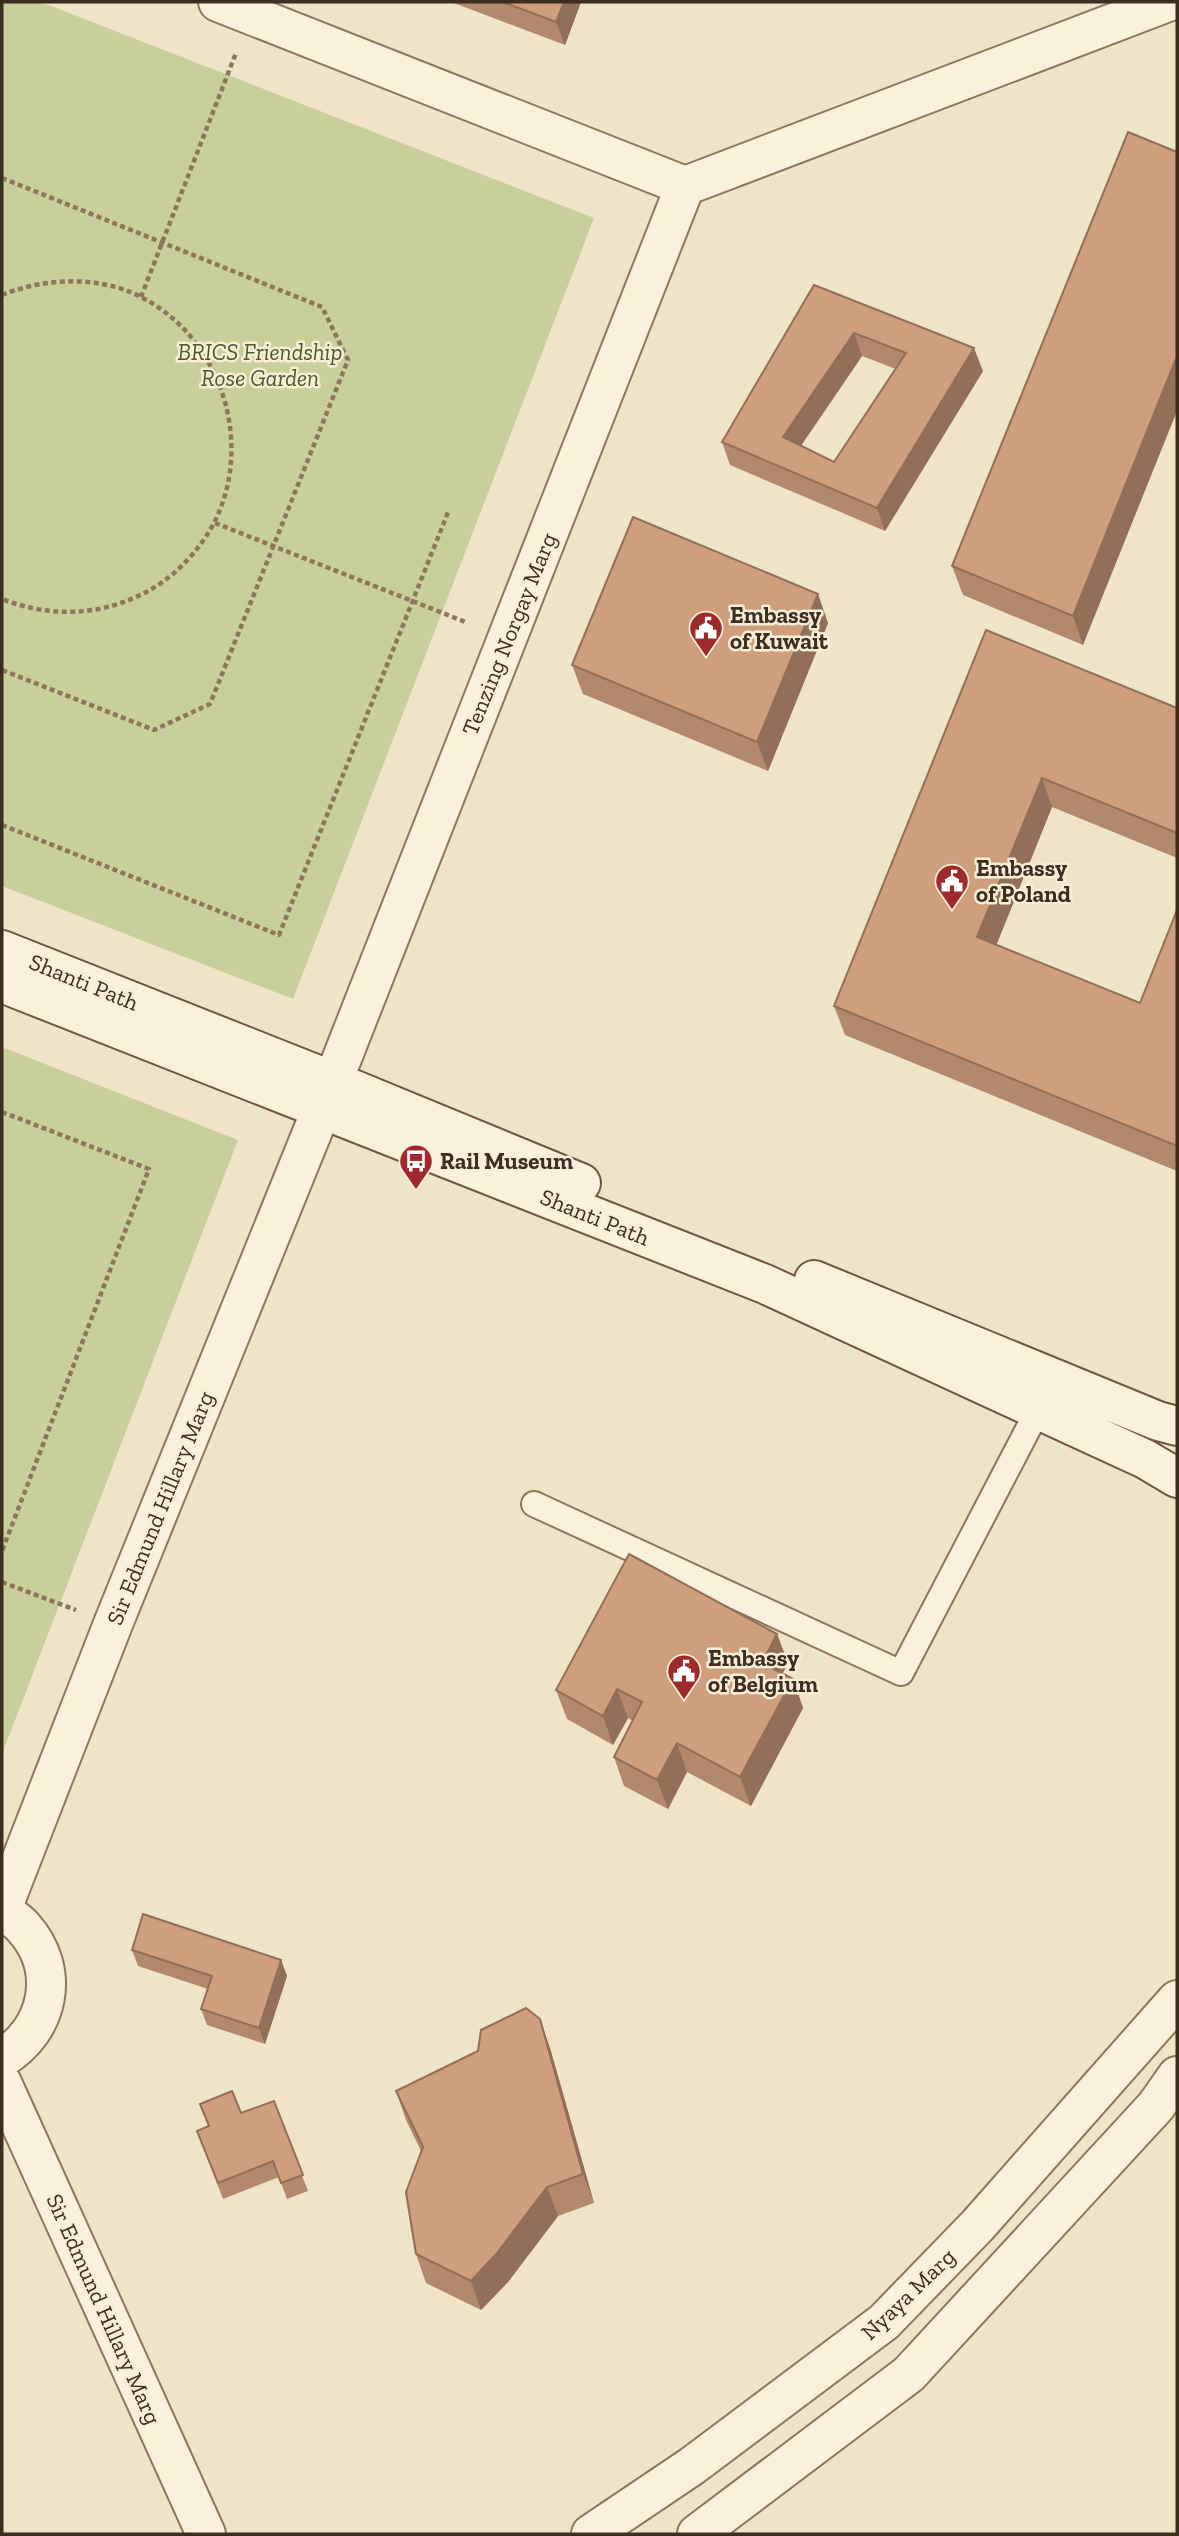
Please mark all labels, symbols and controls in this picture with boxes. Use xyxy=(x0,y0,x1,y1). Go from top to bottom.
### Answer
park label: BRICS Friendship Rose Garden xyxy=(178,338,342,392)
street label: Tenzing Norgay Marg xyxy=(456,528,563,739)
place label: Embassy of Kuwait xyxy=(730,601,829,655)
public building icon: Embassy of Kuwait xyxy=(687,609,725,658)
place label: Embassy of Poland xyxy=(976,854,1071,908)
public building icon: Embassy of Poland xyxy=(933,862,971,911)
street label: Shanti Path xyxy=(25,947,143,1017)
bus stop icon: Rail Museum xyxy=(397,1142,435,1191)
place label: Rail Museum xyxy=(440,1147,573,1175)
street label: Shanti Path xyxy=(536,1182,654,1252)
street label: Sir Edmund Hillary Marg xyxy=(100,1387,220,1629)
place label: Embassy of Belgium xyxy=(708,1644,818,1698)
public building icon: Embassy of Belgium xyxy=(665,1652,703,1701)
street label: Sir Edmund Hillary Marg xyxy=(40,2189,168,2429)
street label: Nyaya Marg xyxy=(855,2242,961,2346)

